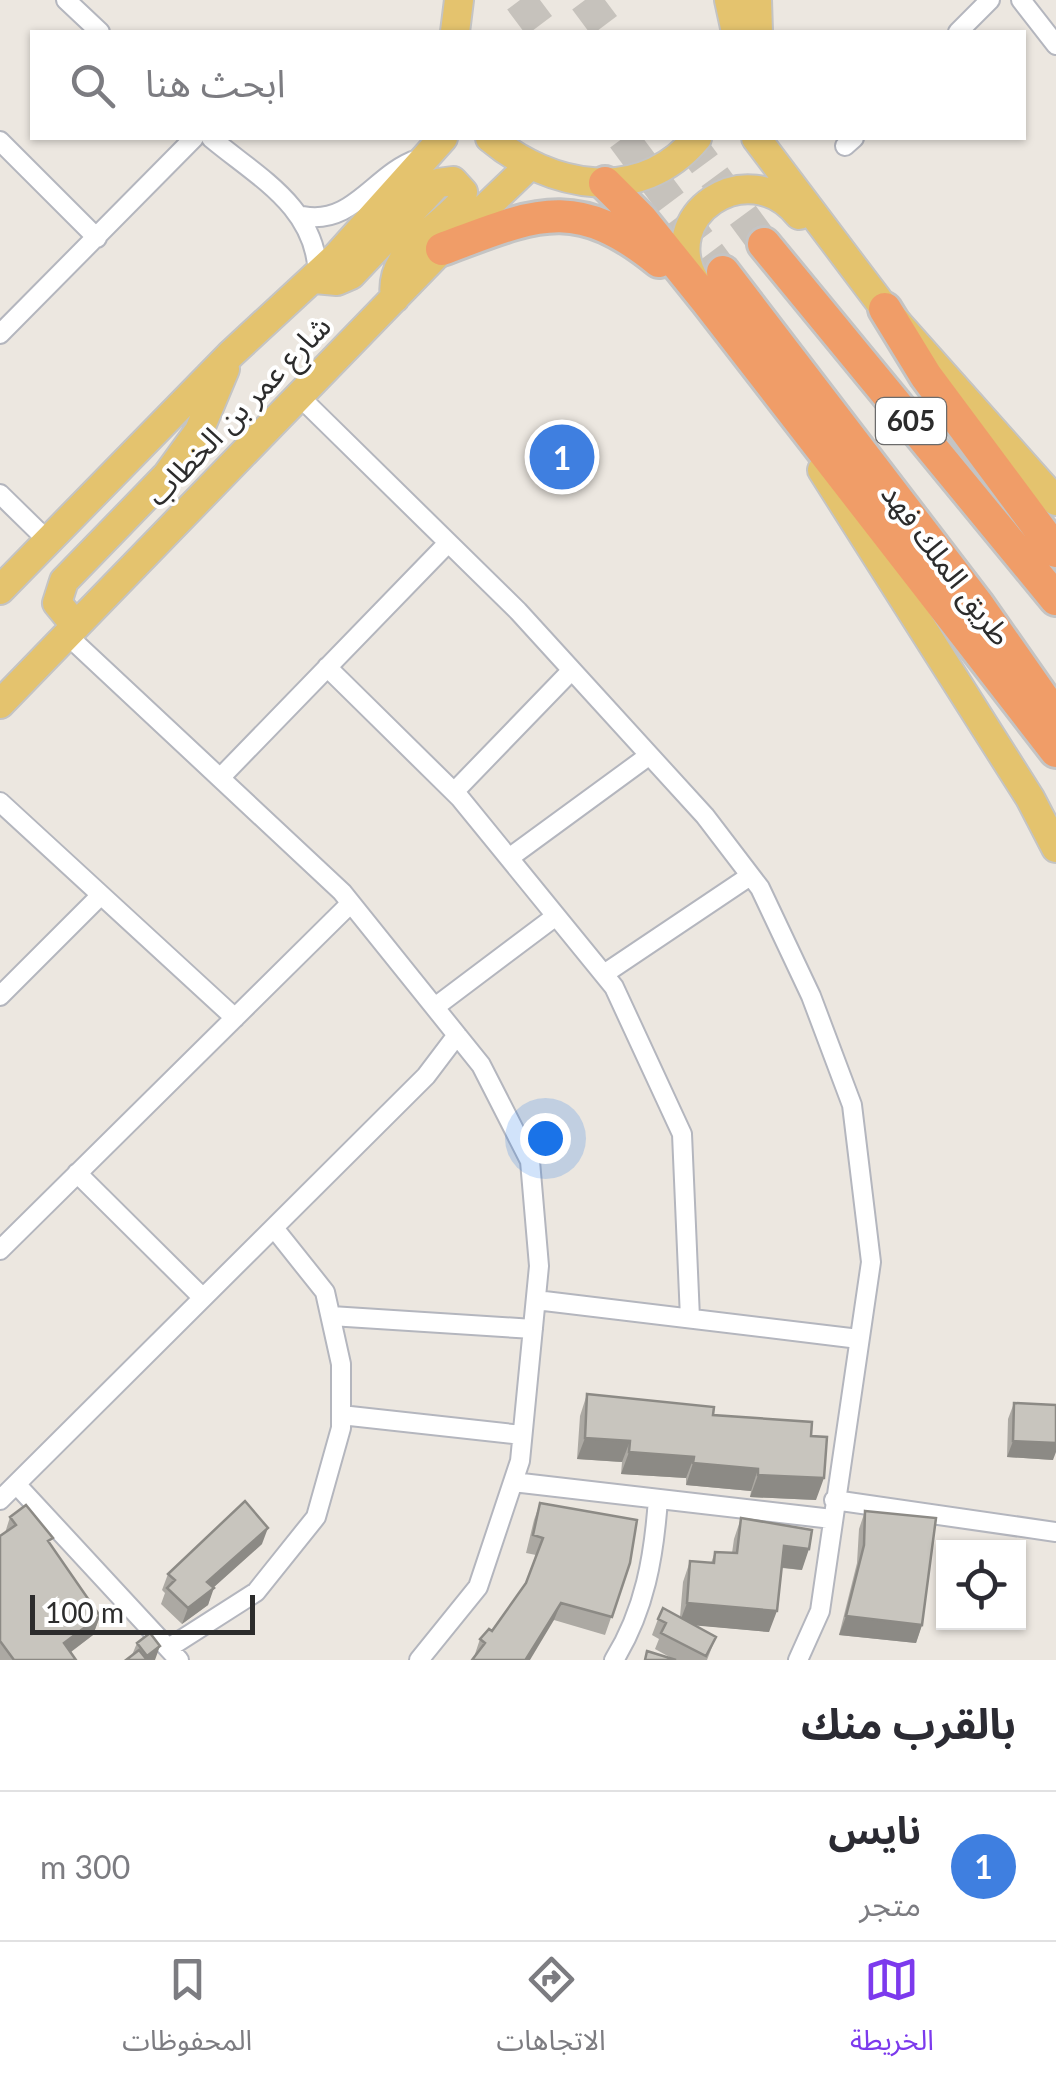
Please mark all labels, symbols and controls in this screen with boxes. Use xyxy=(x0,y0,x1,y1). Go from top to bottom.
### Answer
search box xyxy=(30,30,1026,140)
icon: search xyxy=(65,58,120,113)
text: ابحث هنا xyxy=(145,59,286,105)
street label: شارع عمر بن الخطاب xyxy=(138,307,342,516)
road number: 605 xyxy=(876,398,946,444)
pin: 1 xyxy=(530,420,594,494)
street label: طريق الملك فهد xyxy=(873,476,1020,653)
your location xyxy=(520,1113,571,1164)
map controls xyxy=(936,1540,1026,1630)
button: locate xyxy=(936,1540,1026,1630)
scale bar xyxy=(30,1590,255,1634)
text: 100 m xyxy=(45,1595,124,1629)
text: بالقرب منك xyxy=(801,1698,1016,1748)
text: نايس xyxy=(829,1806,921,1852)
text: 300 m xyxy=(40,1847,130,1886)
text: 1 xyxy=(974,1847,993,1886)
text: متجر xyxy=(859,1884,921,1923)
tab: المحفوظات xyxy=(122,1952,252,2071)
tab: الاتجاهات xyxy=(496,1952,606,2071)
tab: الخريطة xyxy=(850,1952,934,2071)

